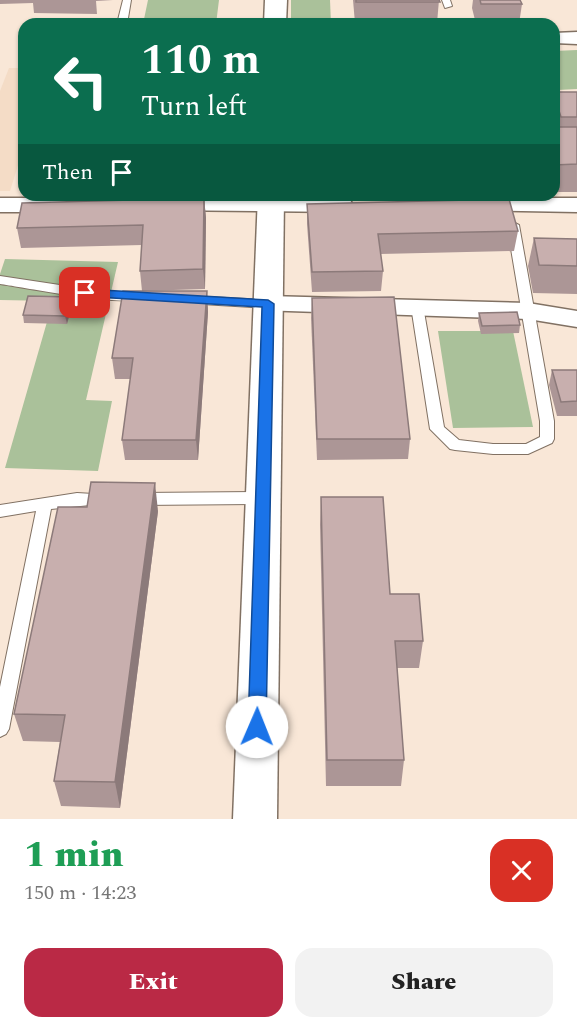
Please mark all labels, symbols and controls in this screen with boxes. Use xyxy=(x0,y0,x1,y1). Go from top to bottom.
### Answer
text: 110 m xyxy=(141,29,260,92)
icon: left xyxy=(42,42,120,120)
text: Turn left xyxy=(141,86,247,128)
text: Then xyxy=(42,156,93,189)
icon: arrive xyxy=(105,156,138,189)
pin xyxy=(59,267,110,318)
icon: arrive xyxy=(68,276,101,309)
position arrow xyxy=(225,695,289,759)
text: 1 min xyxy=(24,828,124,883)
button: close xyxy=(490,839,553,902)
text: 150 m · 14:23 xyxy=(24,878,136,908)
button: Exit xyxy=(24,948,283,1017)
button: Share xyxy=(295,948,553,1017)

